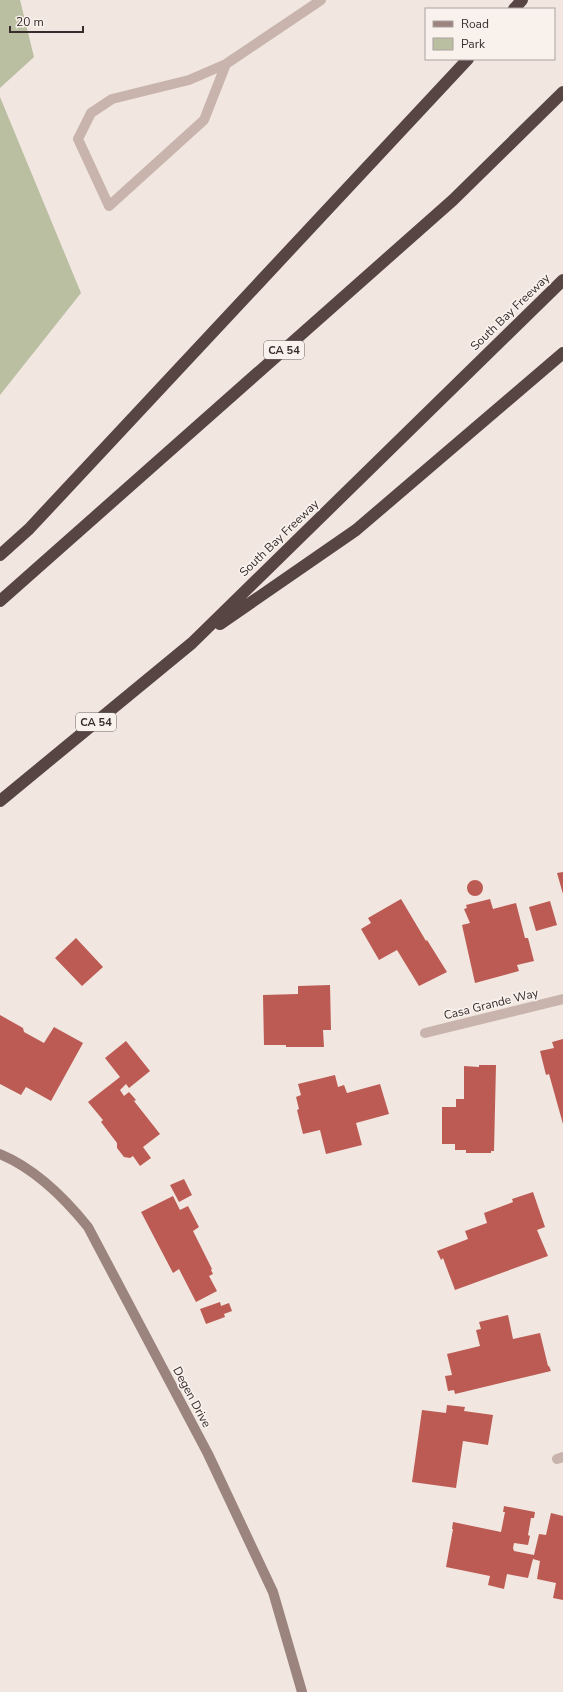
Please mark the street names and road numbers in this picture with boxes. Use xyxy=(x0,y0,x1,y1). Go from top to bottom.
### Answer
street label: South Bay Freeway xyxy=(467,269,554,354)
road number: CA 54 xyxy=(264,341,304,359)
street label: South Bay Freeway xyxy=(236,495,323,580)
road number: CA 54 xyxy=(76,713,116,731)
street label: Casa Grande Way xyxy=(442,984,541,1024)
street label: Degen Drive xyxy=(169,1364,215,1430)

